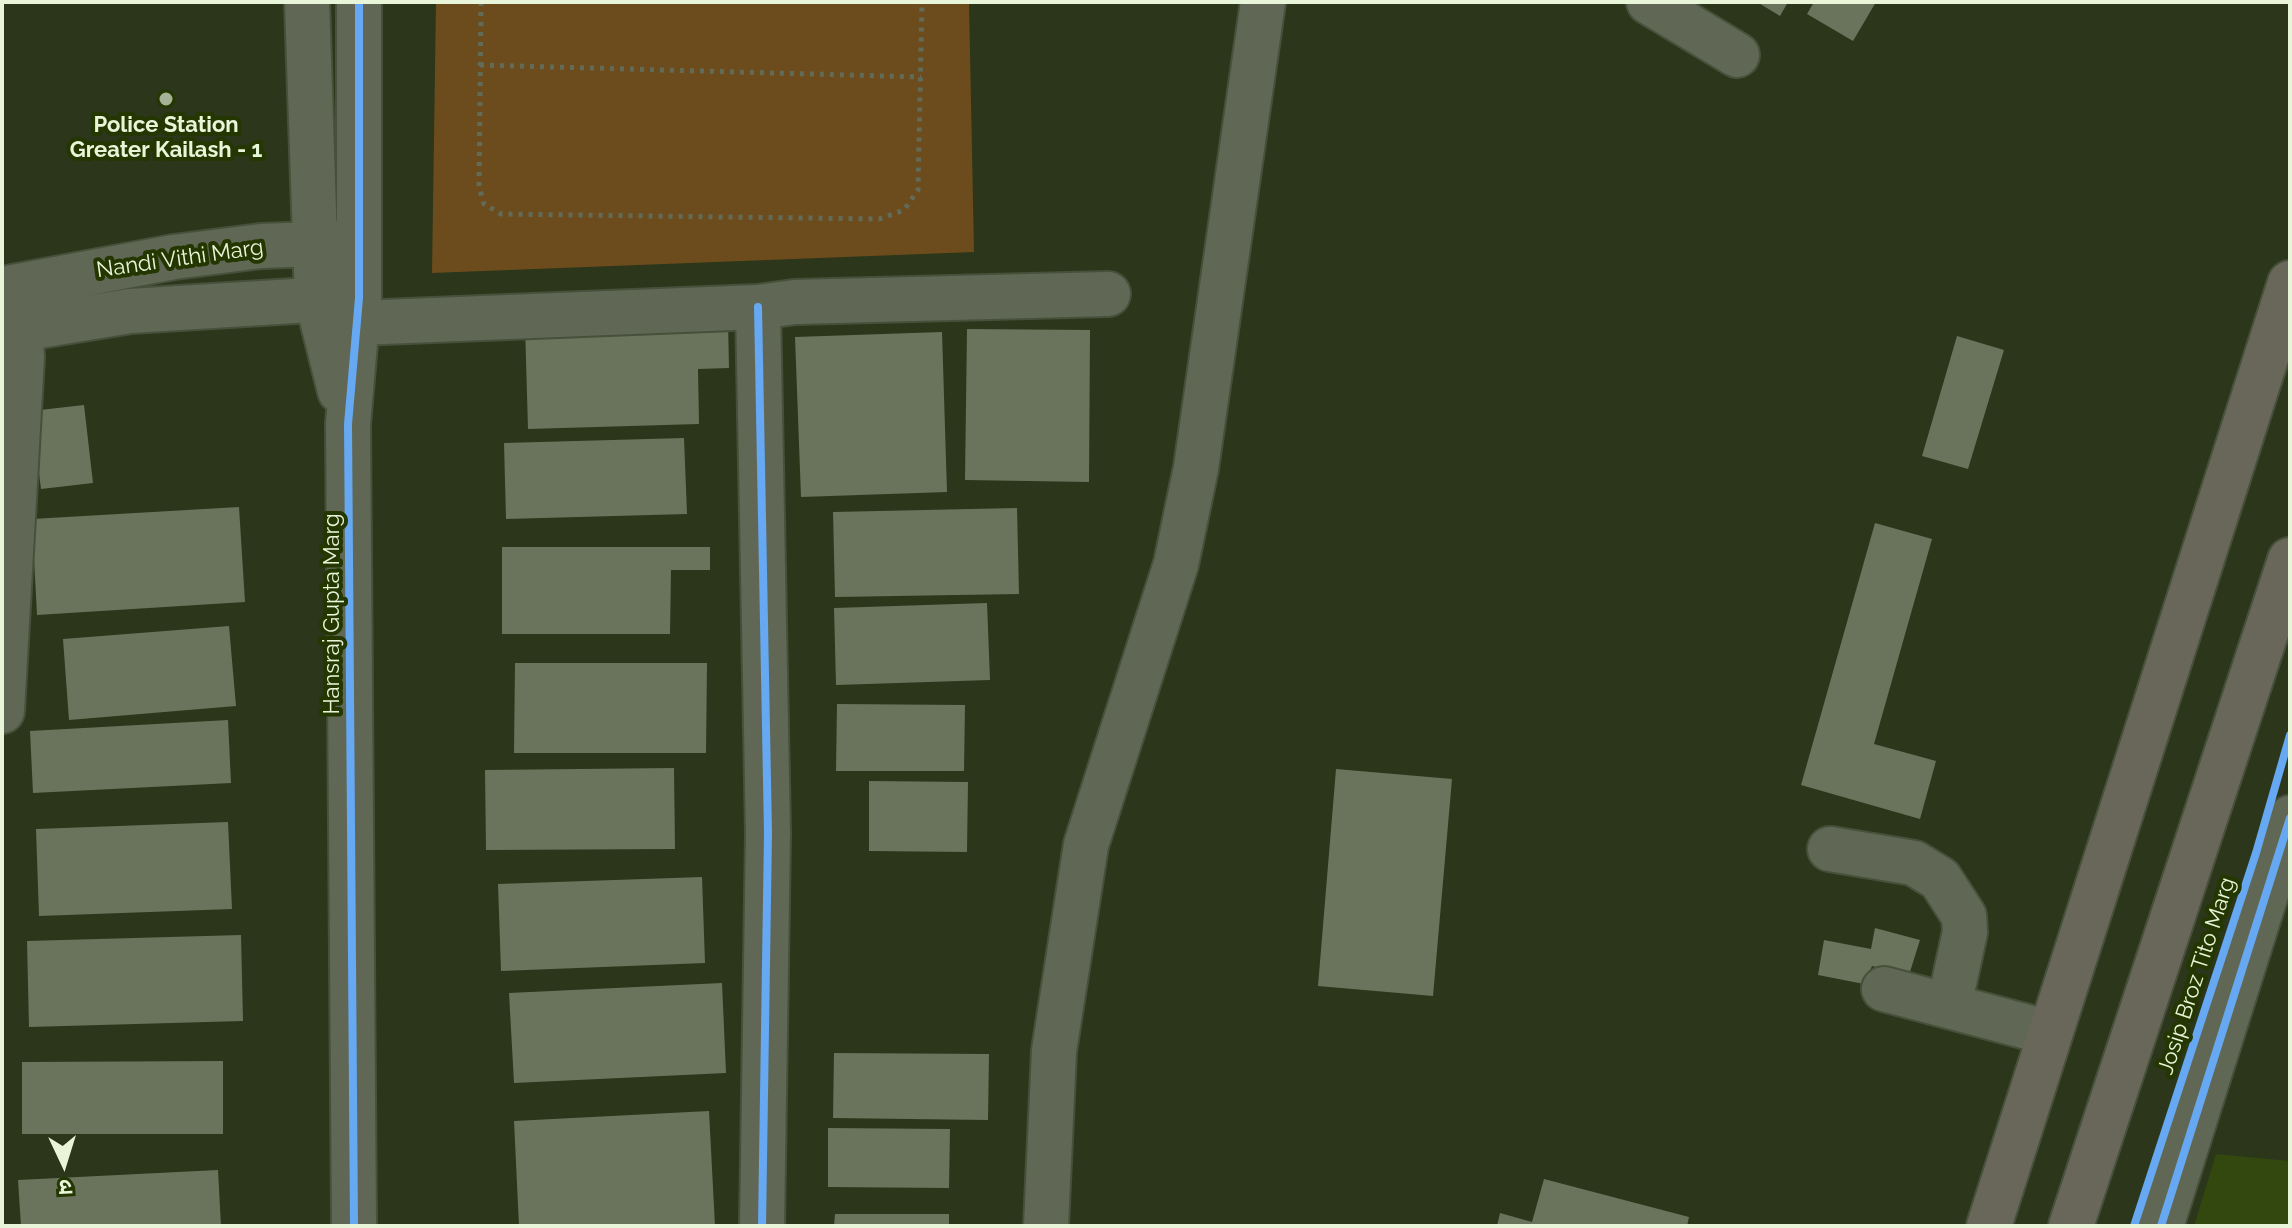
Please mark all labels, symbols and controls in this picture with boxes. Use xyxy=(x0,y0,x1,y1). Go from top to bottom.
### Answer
marker: Police Station Greater Kailash - 1 xyxy=(157,90,175,108)
place label: Police Station Greater Kailash - 1 xyxy=(70,112,262,164)
street label: Nandi Vithi Marg xyxy=(95,234,265,284)
street label: Hansraj Gupta Marg xyxy=(319,513,345,715)
street label: Josip Broz Tito Marg xyxy=(2153,874,2241,1078)
north arrow xyxy=(24,1124,104,1204)
text: उ xyxy=(58,1175,73,1201)

